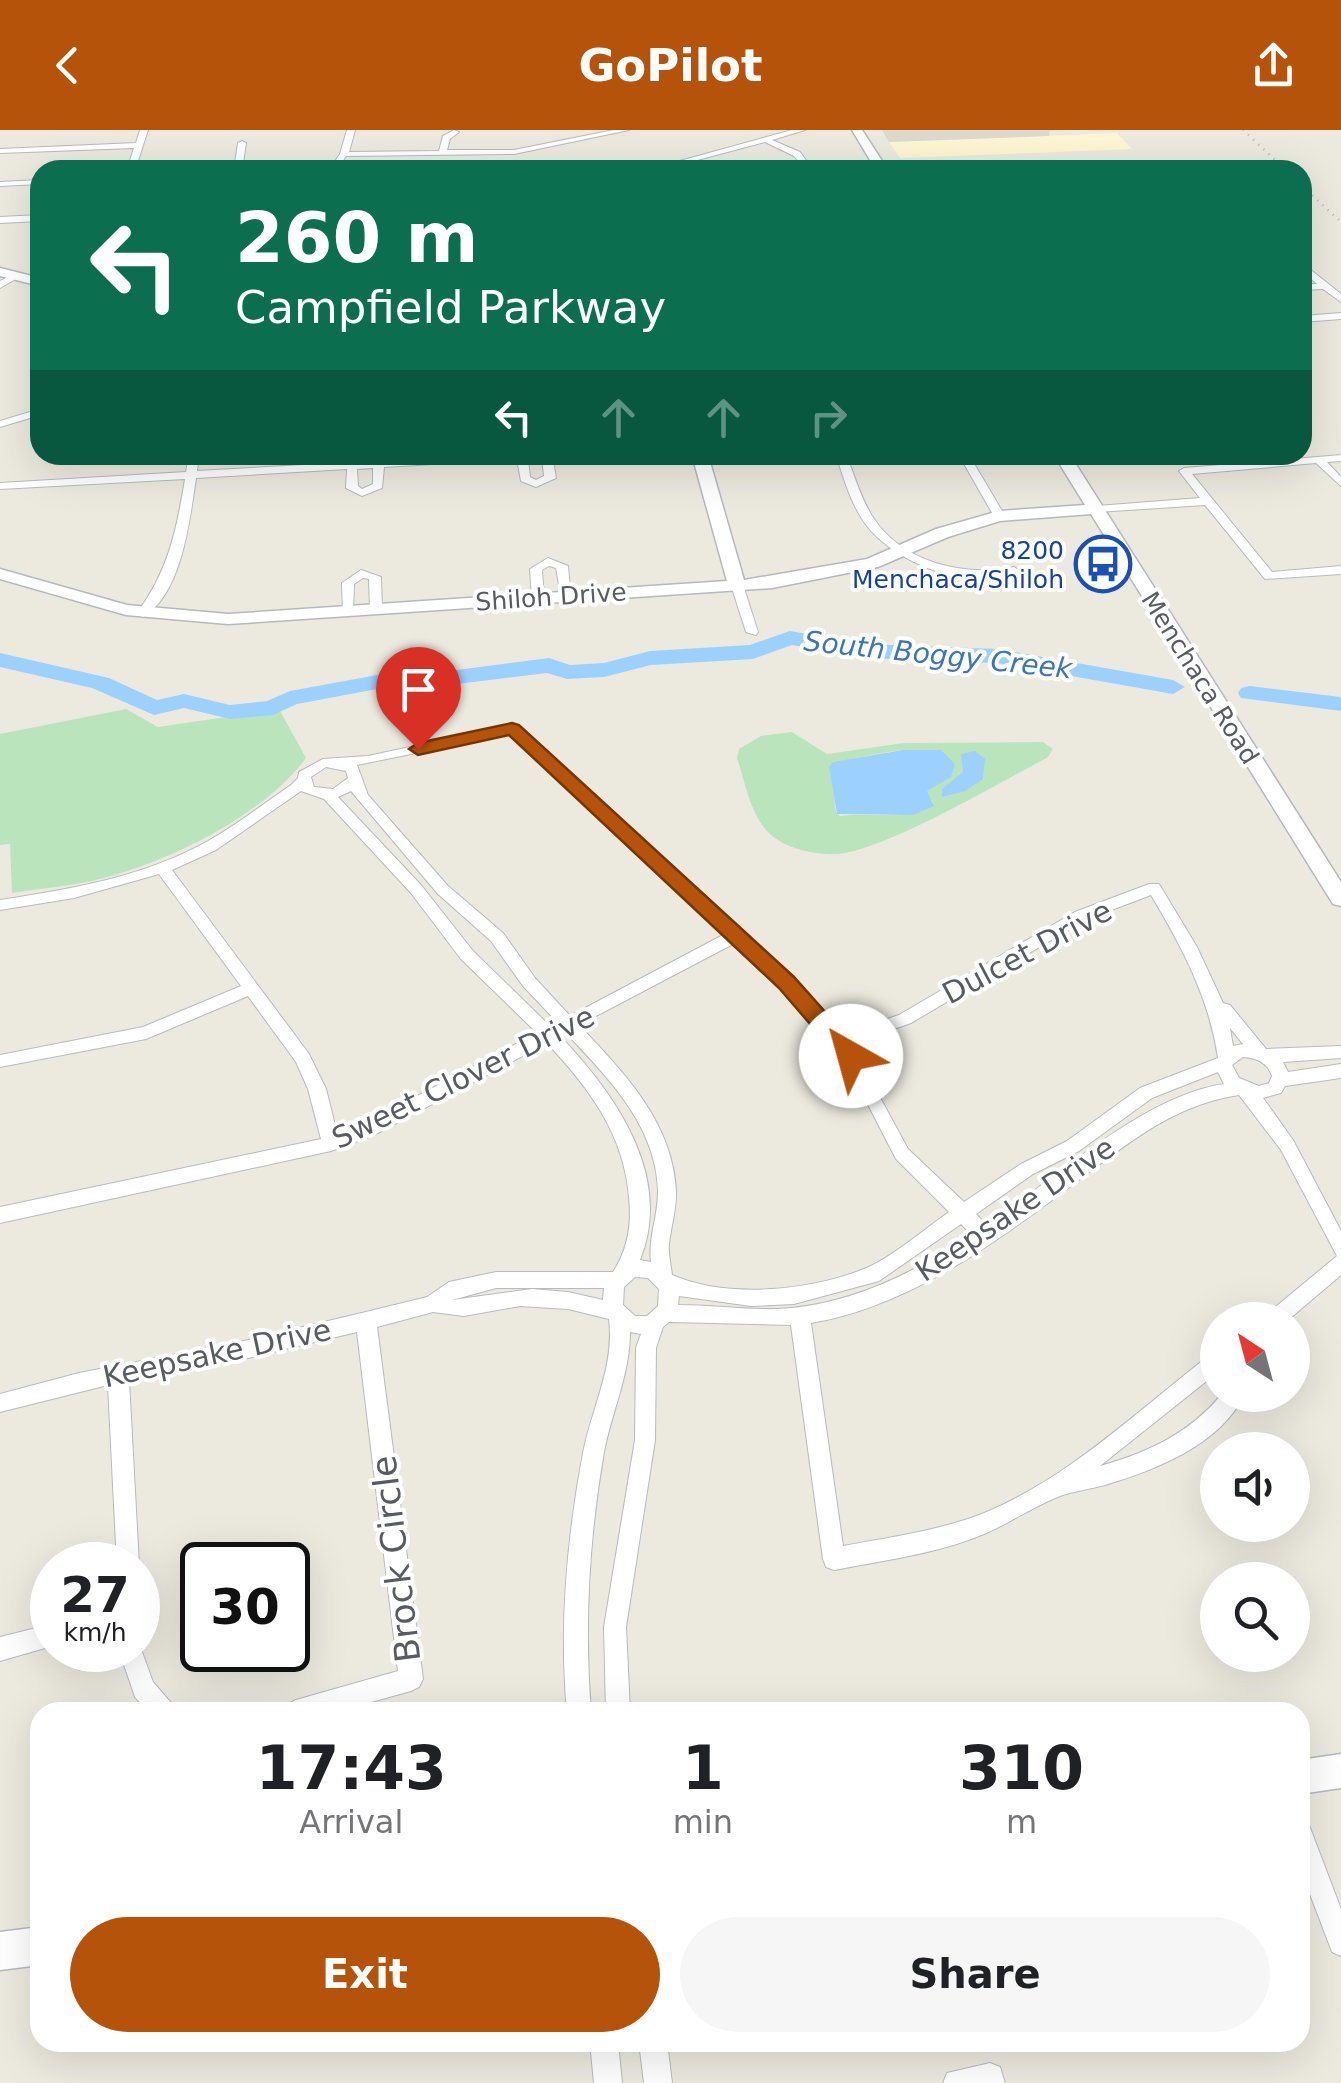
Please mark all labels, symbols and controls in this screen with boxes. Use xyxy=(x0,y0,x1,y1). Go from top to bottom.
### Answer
icon: back xyxy=(40,38,95,93)
icon: share xyxy=(1246,38,1301,93)
text: GoPilot xyxy=(578,39,763,92)
text: 260 m xyxy=(235,197,478,279)
icon: left xyxy=(70,200,200,330)
text: Campfield Parkway xyxy=(235,281,666,334)
icon: left xyxy=(486,390,541,445)
icon: ahead xyxy=(591,390,646,445)
icon: ahead xyxy=(696,390,751,445)
icon: right xyxy=(801,390,856,445)
bus stop icon: 8200 Menchaca/Shiloh xyxy=(1073,534,1133,594)
place label: 8200 Menchaca/Shiloh xyxy=(852,536,1064,594)
street label: Shiloh Drive xyxy=(475,577,627,617)
street label: Menchaca Road xyxy=(1135,587,1265,769)
water label: South Boggy Creek xyxy=(802,625,1075,686)
pin xyxy=(376,647,461,750)
icon: arrive xyxy=(391,662,446,717)
street label: Dulcet Drive xyxy=(936,893,1118,1011)
street label: Sweet Clover Drive xyxy=(326,998,600,1156)
position arrow xyxy=(799,1004,903,1108)
street label: Keepsake Drive xyxy=(909,1130,1121,1288)
north arrow xyxy=(1200,1302,1310,1412)
map controls xyxy=(1200,1302,1310,1672)
street label: Keepsake Drive xyxy=(100,1312,334,1394)
button: sound xyxy=(1200,1432,1310,1542)
street label: Brock Circle xyxy=(363,1453,429,1665)
speed limit sign: 30 xyxy=(180,1542,310,1672)
button: search xyxy=(1200,1562,1310,1672)
text: 27 xyxy=(60,1566,130,1624)
text: km/h xyxy=(63,1618,127,1647)
text: 17:43 xyxy=(256,1733,447,1803)
text: 1 xyxy=(682,1733,724,1803)
text: 310 xyxy=(959,1733,1084,1803)
text: Arrival xyxy=(299,1803,403,1841)
text: min xyxy=(673,1803,733,1841)
text: m xyxy=(1006,1803,1037,1841)
button: Exit xyxy=(70,1917,660,2032)
button: Share xyxy=(680,1917,1270,2032)

